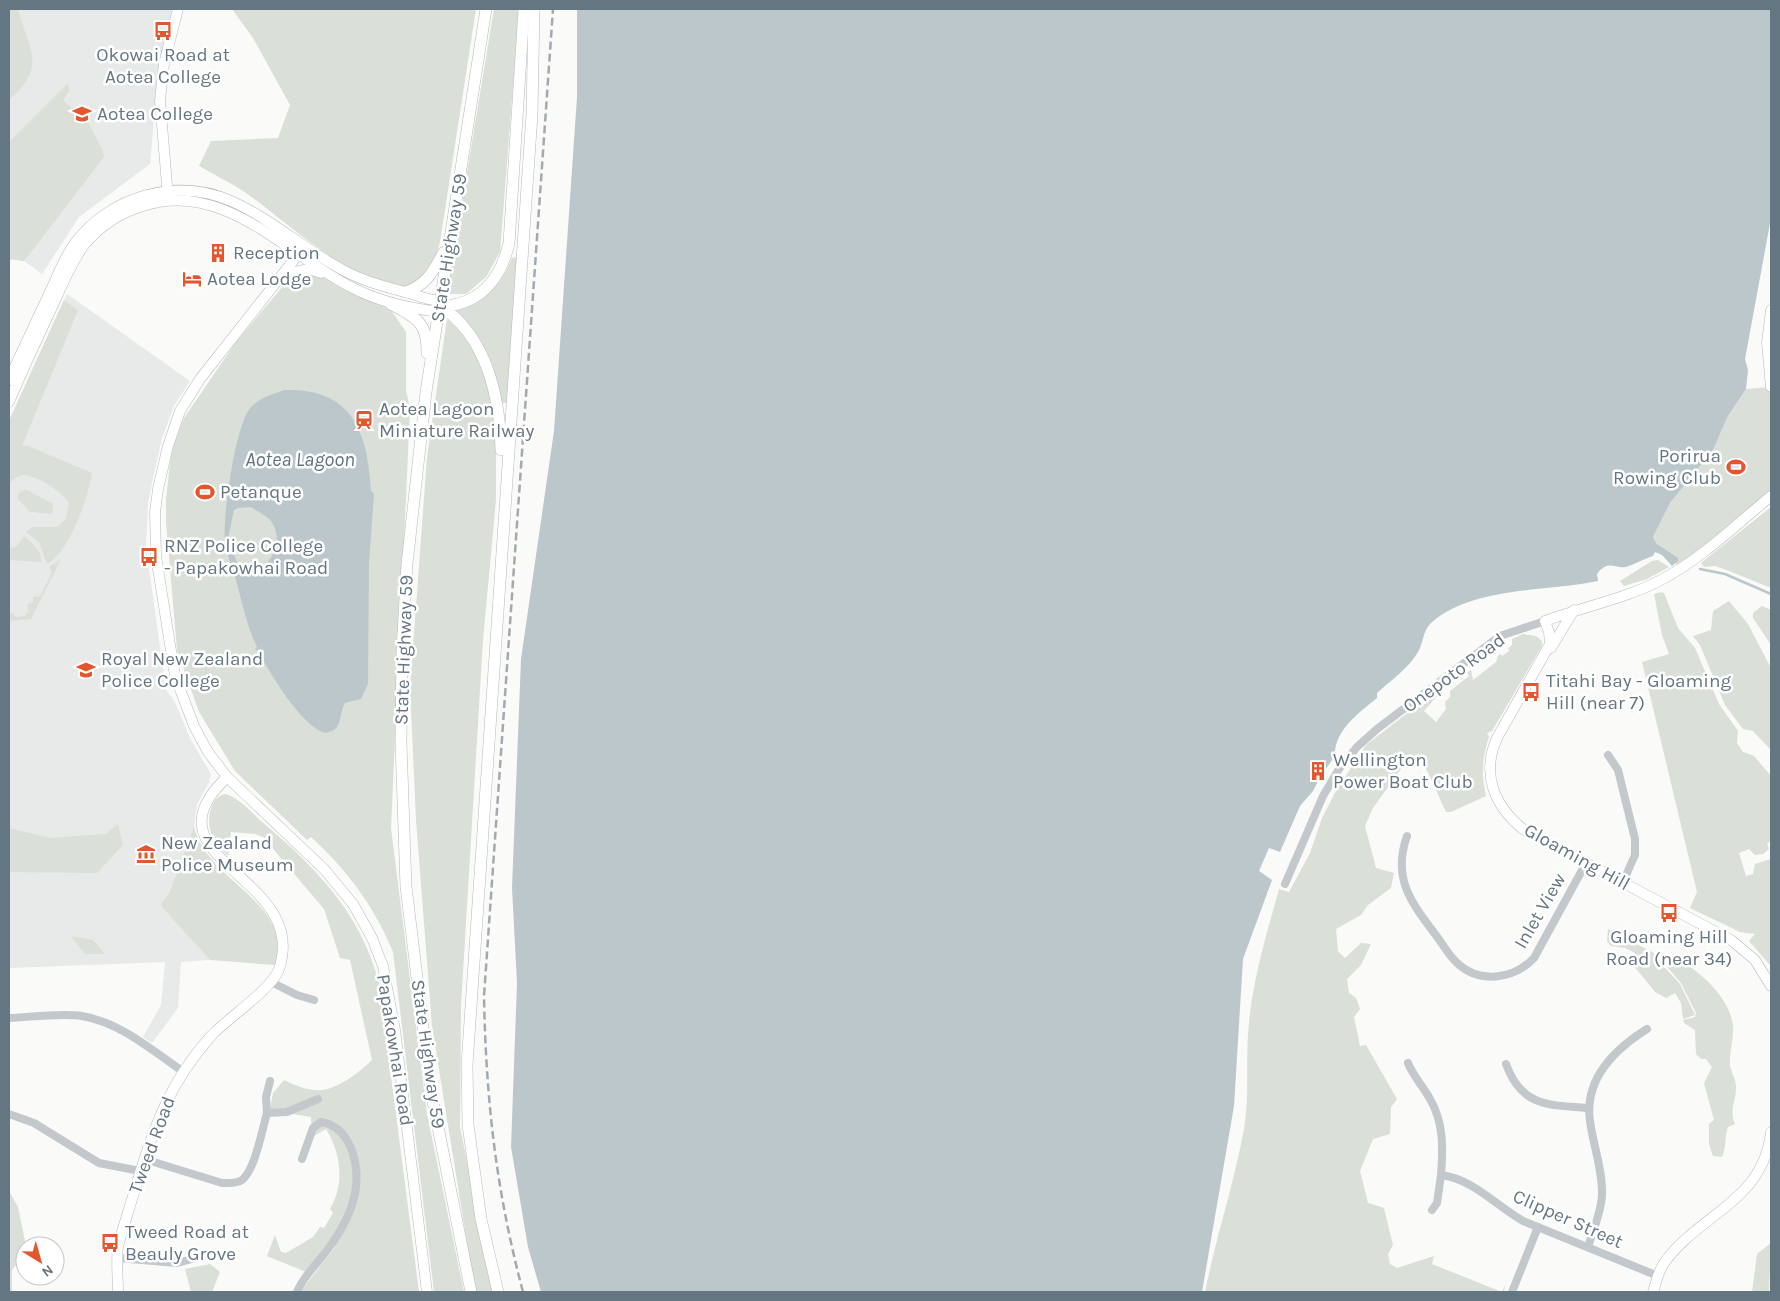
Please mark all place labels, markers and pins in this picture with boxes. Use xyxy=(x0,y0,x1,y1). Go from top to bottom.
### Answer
bus stop icon: Okowai Road at Aotea College xyxy=(152,20,174,42)
place label: Okowai Road at Aotea College xyxy=(96,44,230,88)
school or university icon: Aotea College xyxy=(71,103,93,125)
place label: Aotea College xyxy=(97,103,213,125)
building icon: Reception xyxy=(207,242,229,264)
place label: Reception xyxy=(233,242,320,264)
hotel icon: Aotea Lodge xyxy=(181,268,203,290)
place label: Aotea Lodge xyxy=(207,268,311,290)
place label: Aotea Lagoon Miniature Railway xyxy=(379,398,534,442)
station icon: Aotea Lagoon Miniature Railway xyxy=(353,409,375,431)
place label: Porirua Rowing Club xyxy=(1613,445,1721,489)
sports icon: Porirua Rowing Club xyxy=(1725,456,1747,478)
sports icon: Petanque xyxy=(194,481,216,503)
place label: Petanque xyxy=(220,481,302,503)
place label: RNZ Police College - Papakowhai Road xyxy=(164,535,328,579)
bus stop icon: RNZ Police College - Papakowhai Road xyxy=(138,546,160,568)
place label: Royal New Zealand Police College xyxy=(101,648,263,692)
school or university icon: Royal New Zealand Police College xyxy=(75,659,97,681)
place label: Titahi Bay - Gloaming Hill (near 7) xyxy=(1546,670,1731,714)
bus stop icon: Titahi Bay - Gloaming Hill (near 7) xyxy=(1520,681,1542,703)
place label: Wellington Power Boat Club xyxy=(1333,749,1473,793)
building icon: Wellington Power Boat Club xyxy=(1307,760,1329,782)
place label: New Zealand Police Museum xyxy=(161,832,294,876)
museum icon: New Zealand Police Museum xyxy=(135,843,157,865)
bus stop icon: Gloaming Hill Road (near 34) xyxy=(1658,902,1680,924)
place label: Gloaming Hill Road (near 34) xyxy=(1606,926,1732,970)
place label: Tweed Road at Beauly Grove xyxy=(125,1221,249,1265)
bus stop icon: Tweed Road at Beauly Grove xyxy=(99,1232,121,1254)

